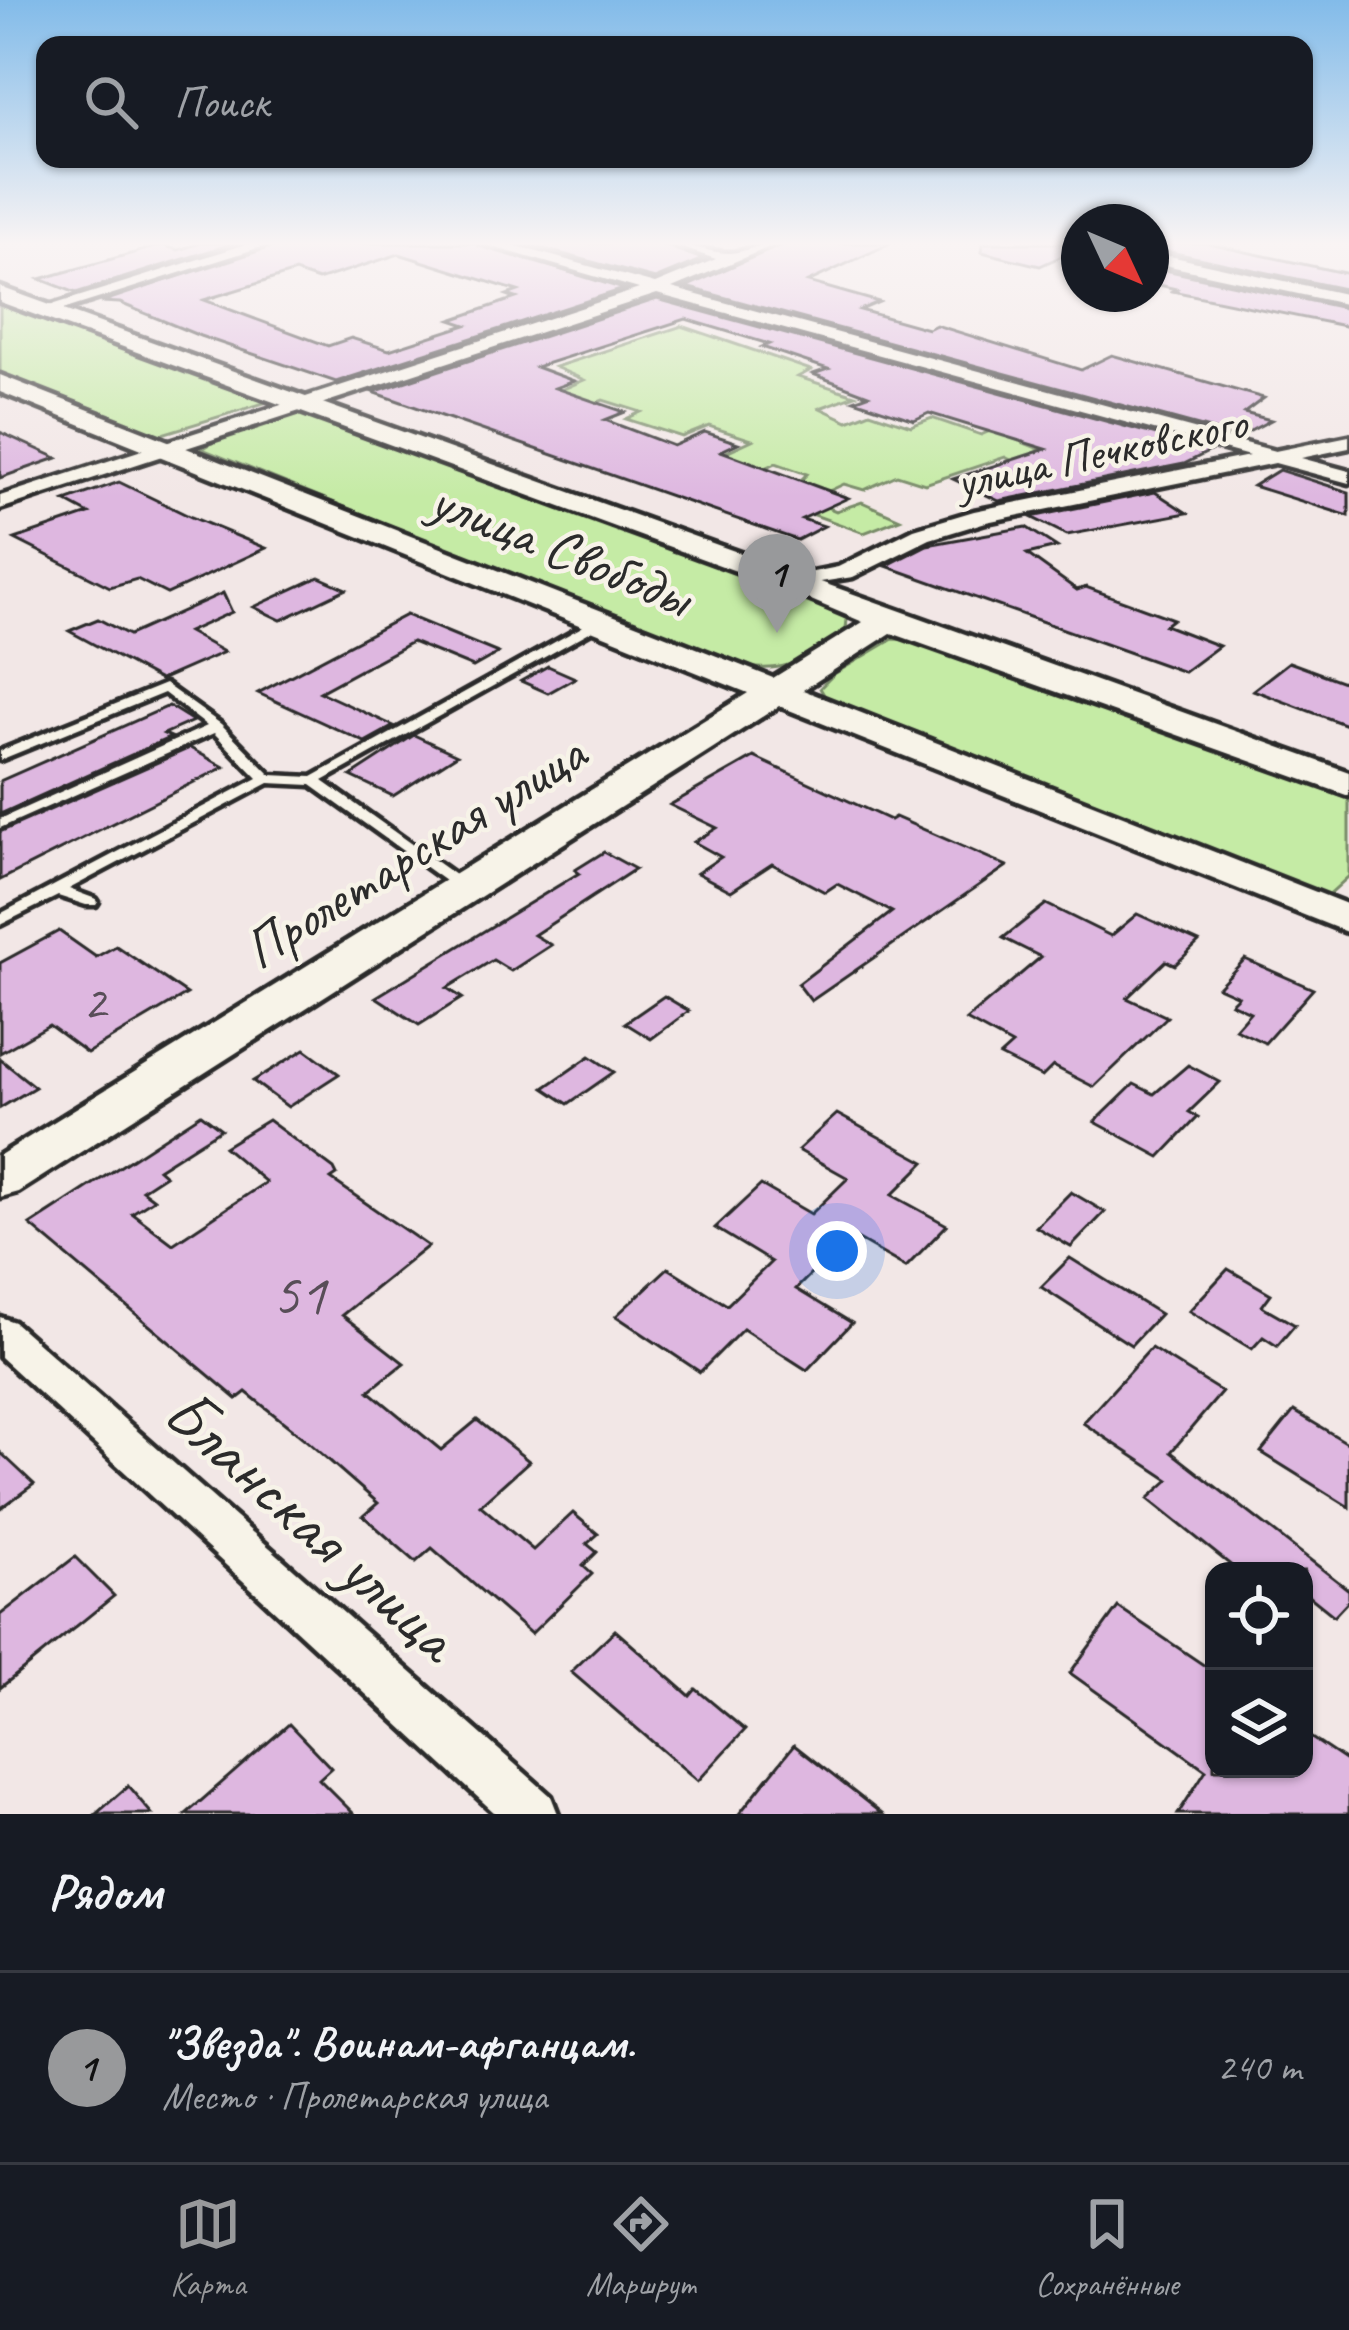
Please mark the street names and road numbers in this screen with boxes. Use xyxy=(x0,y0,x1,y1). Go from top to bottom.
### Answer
street label: улица Печковского xyxy=(947,391,1255,513)
street label: улица Свободы xyxy=(418,462,705,634)
street label: Пролетарская улица xyxy=(230,716,601,985)
street label: Бланская улица xyxy=(146,1369,481,1683)

